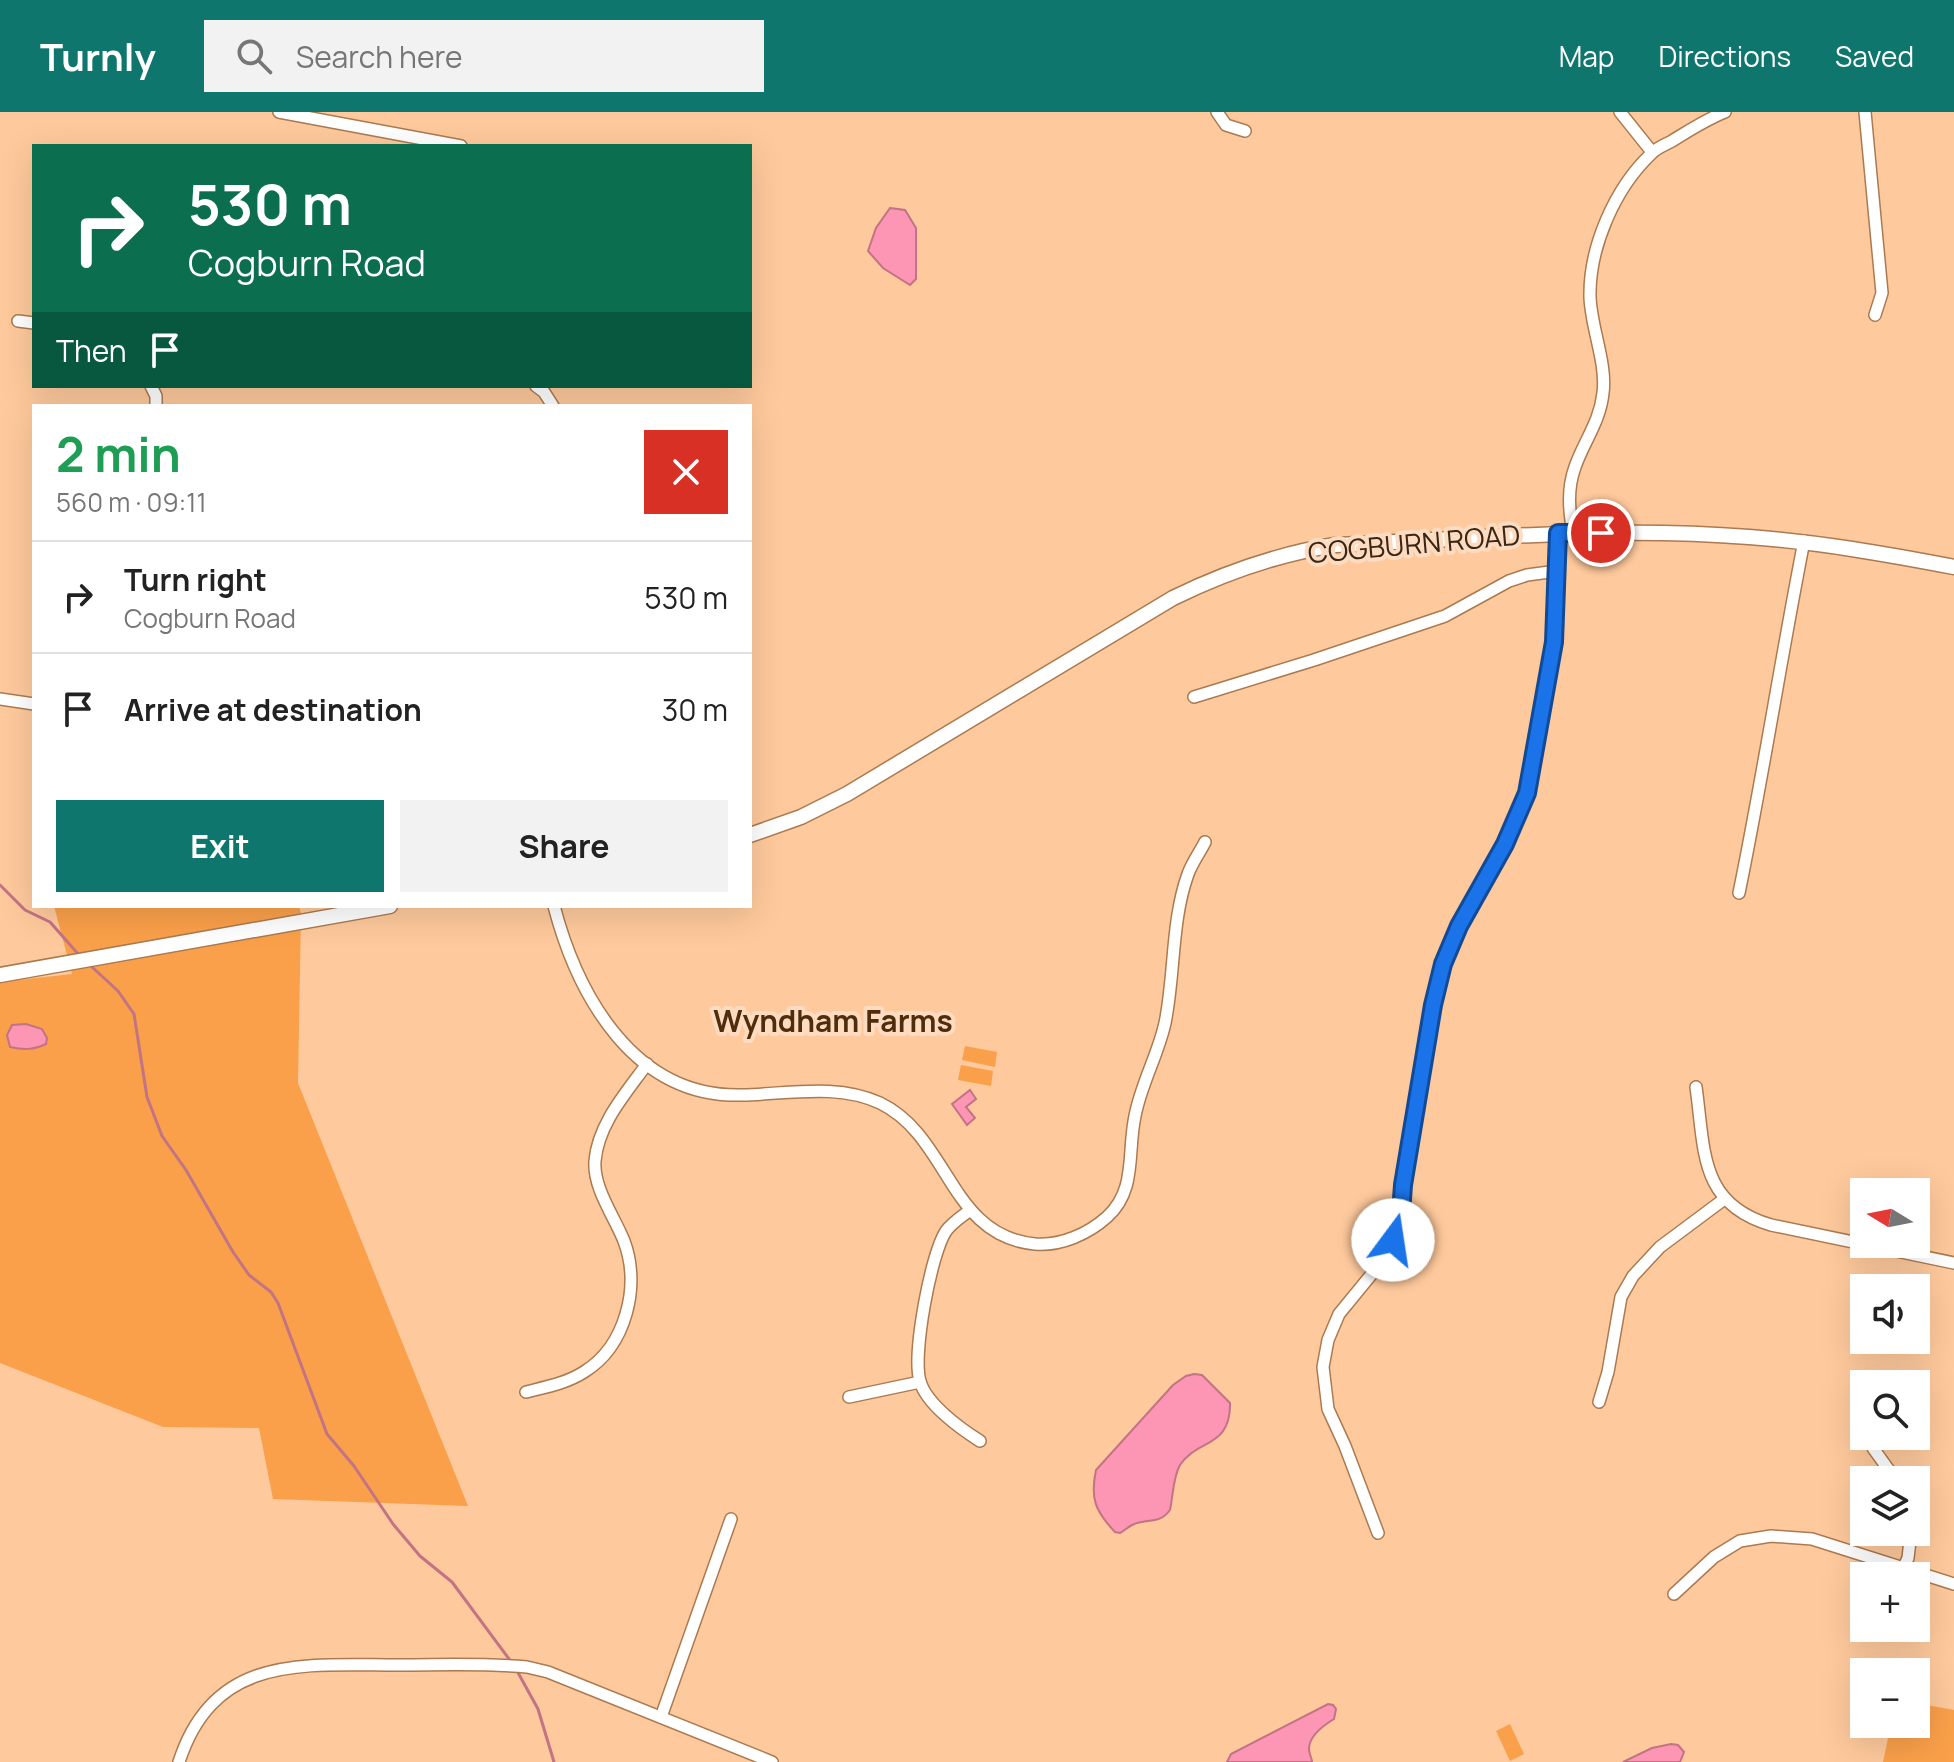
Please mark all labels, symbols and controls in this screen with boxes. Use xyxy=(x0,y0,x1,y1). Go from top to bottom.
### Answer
search box xyxy=(204,20,764,92)
text: Turnly xyxy=(40,30,156,82)
icon: search xyxy=(232,34,276,78)
text: Search here xyxy=(296,36,463,77)
text: Map xyxy=(1559,37,1614,75)
text: Directions xyxy=(1658,37,1791,75)
text: Saved xyxy=(1835,37,1914,75)
text: 530 m xyxy=(188,165,352,242)
icon: right xyxy=(56,176,160,280)
text: Cogburn Road xyxy=(188,238,426,287)
icon: arrive xyxy=(143,328,187,372)
text: Then xyxy=(56,330,127,371)
text: 2 min xyxy=(56,421,181,486)
button: close xyxy=(644,430,728,514)
text: 560 m · 09:11 xyxy=(56,484,207,520)
pin xyxy=(1567,499,1635,567)
icon: arrive xyxy=(1579,511,1623,555)
street label: COGBURN ROAD xyxy=(1306,515,1522,571)
text: Turn right xyxy=(124,559,267,600)
icon: right xyxy=(56,575,100,619)
text: 530 m xyxy=(644,577,728,618)
text: Cogburn Road xyxy=(124,600,296,636)
icon: arrive xyxy=(56,687,100,731)
text: Arrive at destination xyxy=(124,689,422,730)
text: 30 m xyxy=(662,689,728,730)
button: Exit xyxy=(56,800,384,892)
button: Share xyxy=(400,800,728,892)
district label: Wyndham Farms xyxy=(713,1000,953,1041)
north arrow xyxy=(1850,1178,1930,1258)
map controls xyxy=(1850,1178,1930,1738)
position arrow xyxy=(1351,1198,1435,1282)
button: sound xyxy=(1850,1274,1930,1354)
button: search xyxy=(1850,1370,1930,1450)
button: layers xyxy=(1850,1466,1930,1546)
button: + xyxy=(1850,1562,1930,1642)
button: − xyxy=(1850,1658,1930,1738)

